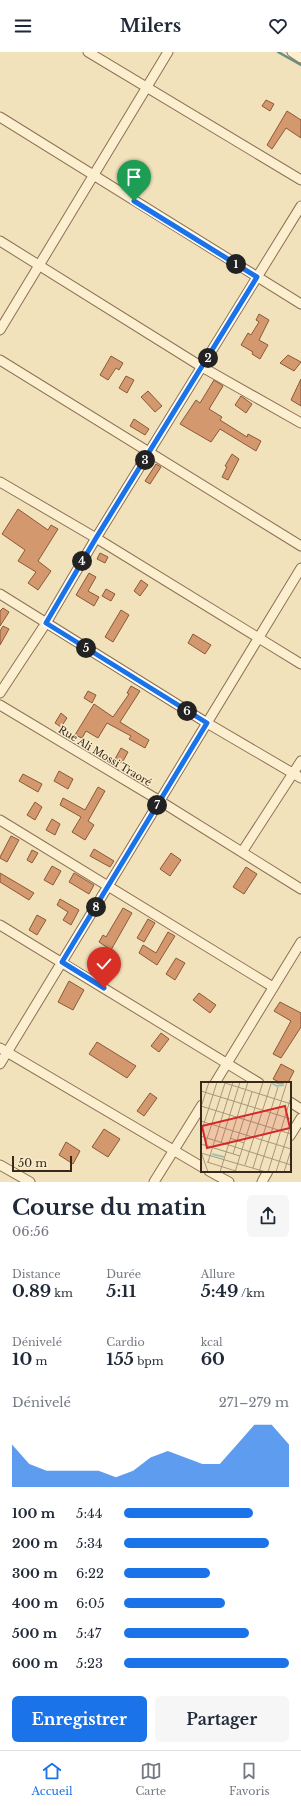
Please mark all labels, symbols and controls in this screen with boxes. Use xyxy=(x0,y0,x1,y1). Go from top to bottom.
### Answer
icon: menu xyxy=(12,15,34,37)
text: Milers xyxy=(120,15,181,37)
icon: heart xyxy=(267,15,289,37)
pin xyxy=(117,160,151,201)
icon: arrive xyxy=(123,166,145,188)
pin: 1 xyxy=(226,254,246,274)
text: 1 xyxy=(234,257,238,271)
pin: 2 xyxy=(198,348,218,368)
text: 2 xyxy=(204,351,212,365)
pin: 3 xyxy=(135,450,155,470)
text: 3 xyxy=(141,453,149,467)
pin: 4 xyxy=(72,551,92,571)
text: 4 xyxy=(78,554,86,568)
pin: 5 xyxy=(76,638,96,658)
text: 5 xyxy=(83,641,89,655)
pin: 6 xyxy=(177,701,197,721)
text: 6 xyxy=(183,704,191,718)
street label: Rue Ali Mossi Traoré xyxy=(56,723,154,789)
pin: 7 xyxy=(147,795,167,815)
text: 7 xyxy=(154,798,160,812)
pin: 8 xyxy=(86,897,106,917)
text: 8 xyxy=(93,900,100,914)
pin xyxy=(87,947,121,988)
icon: check xyxy=(93,953,115,975)
inset map xyxy=(201,1082,291,1172)
scale bar xyxy=(12,1154,72,1173)
text: 50 m xyxy=(18,1156,47,1170)
text: Course du matin xyxy=(12,1194,206,1221)
button: share xyxy=(247,1195,289,1237)
text: 06:56 xyxy=(12,1223,49,1240)
text: Distance xyxy=(12,1267,61,1281)
text: Durée xyxy=(106,1267,141,1281)
text: Allure xyxy=(201,1267,235,1281)
text: 0.89 xyxy=(12,1281,51,1302)
text: 5:11 xyxy=(106,1281,136,1302)
text: 5:49 xyxy=(201,1281,238,1302)
text: km xyxy=(51,1286,73,1300)
text: /km xyxy=(238,1286,265,1300)
text: Dénivelé xyxy=(12,1335,62,1349)
text: Cardio xyxy=(106,1335,145,1349)
text: kcal xyxy=(201,1335,223,1349)
text: 10 xyxy=(12,1349,32,1370)
text: 155 xyxy=(106,1349,134,1370)
text: 60 xyxy=(201,1349,225,1370)
text: m xyxy=(32,1354,47,1368)
text: bpm xyxy=(134,1354,164,1368)
text: Dénivelé xyxy=(12,1394,71,1411)
text: 271–279 m xyxy=(219,1394,289,1411)
text: 100 m xyxy=(12,1505,55,1522)
text: 5:44 xyxy=(76,1505,102,1522)
text: 200 m xyxy=(12,1535,58,1552)
text: 5:34 xyxy=(76,1535,103,1552)
text: 300 m xyxy=(12,1565,58,1582)
text: 6:22 xyxy=(76,1565,104,1582)
text: 400 m xyxy=(12,1595,58,1612)
text: 6:05 xyxy=(76,1595,105,1612)
text: 500 m xyxy=(12,1625,57,1642)
text: 5:47 xyxy=(76,1625,101,1642)
text: 600 m xyxy=(12,1655,58,1672)
text: 5:23 xyxy=(76,1655,103,1672)
button: Enregistrer xyxy=(12,1696,147,1742)
button: Partager xyxy=(155,1696,289,1742)
tab: Accueil xyxy=(31,1760,73,1798)
tab: Carte xyxy=(135,1760,166,1798)
tab: Favoris xyxy=(229,1760,270,1798)

